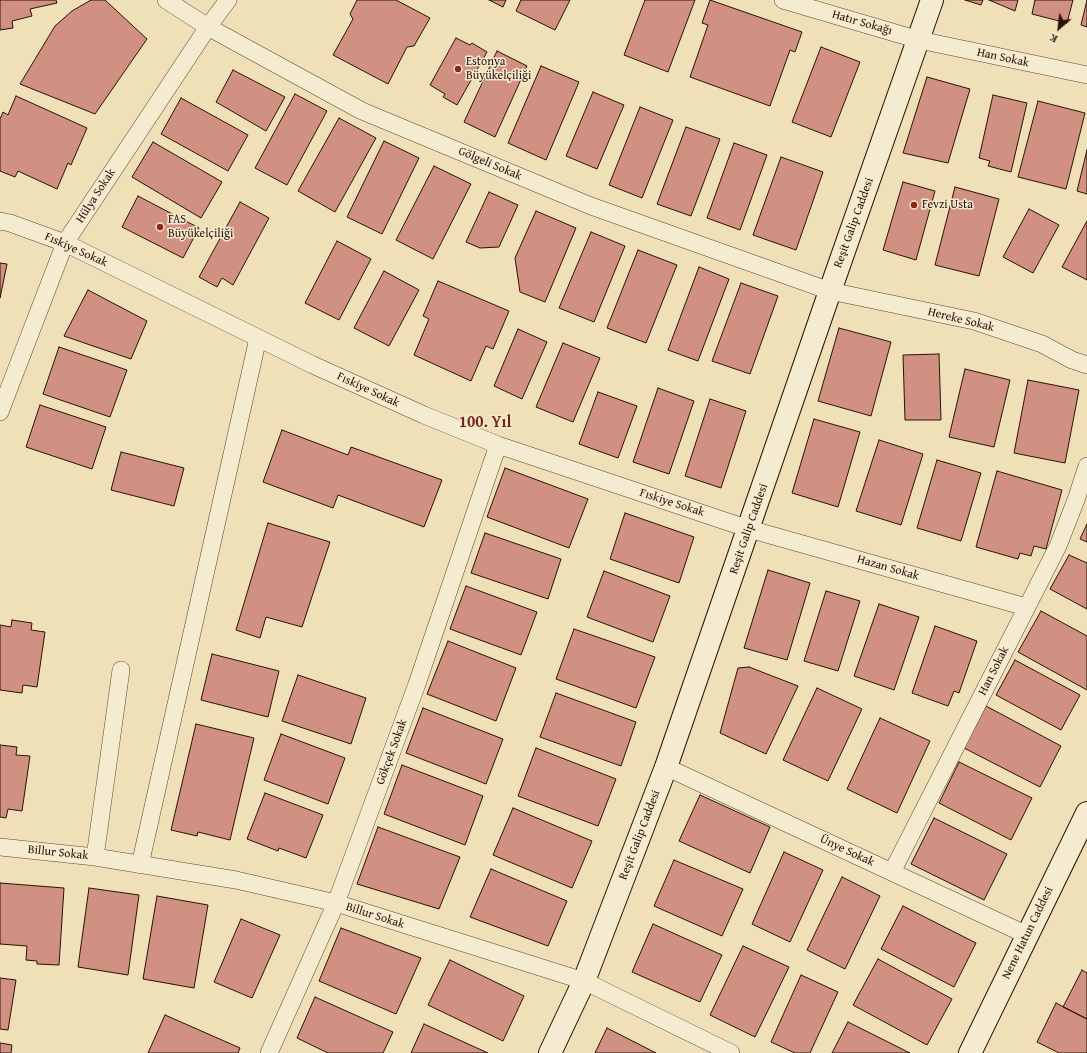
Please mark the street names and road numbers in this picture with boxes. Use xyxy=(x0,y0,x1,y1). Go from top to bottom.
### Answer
street label: Hatır Sokağı xyxy=(830,8,894,38)
street label: Han Sokak xyxy=(976,45,1030,71)
street label: Gölgeli Sokak xyxy=(456,144,524,184)
street label: Hülya Sokak xyxy=(73,166,119,226)
street label: Reşit Galip Caddesi xyxy=(831,176,877,270)
street label: Fıskiye Sokak xyxy=(42,230,110,270)
street label: Hereke Sokak xyxy=(926,305,996,335)
street label: Fıskiye Sokak xyxy=(334,369,402,411)
street label: Reşit Galip Caddesi xyxy=(727,482,771,576)
street label: Fıskiye Sokak xyxy=(638,486,706,520)
street label: Hazan Sokak xyxy=(855,552,921,584)
street label: Han Sokak xyxy=(976,644,1012,698)
street label: Gökçek Sokak xyxy=(373,717,411,787)
street label: Reşit Galip Caddesi xyxy=(616,788,664,882)
street label: Ünye Sokak xyxy=(817,832,877,870)
street label: Billur Sokak xyxy=(27,843,89,863)
street label: Nene Hatun Caddesi xyxy=(999,884,1057,982)
street label: Billur Sokak xyxy=(344,900,406,932)

